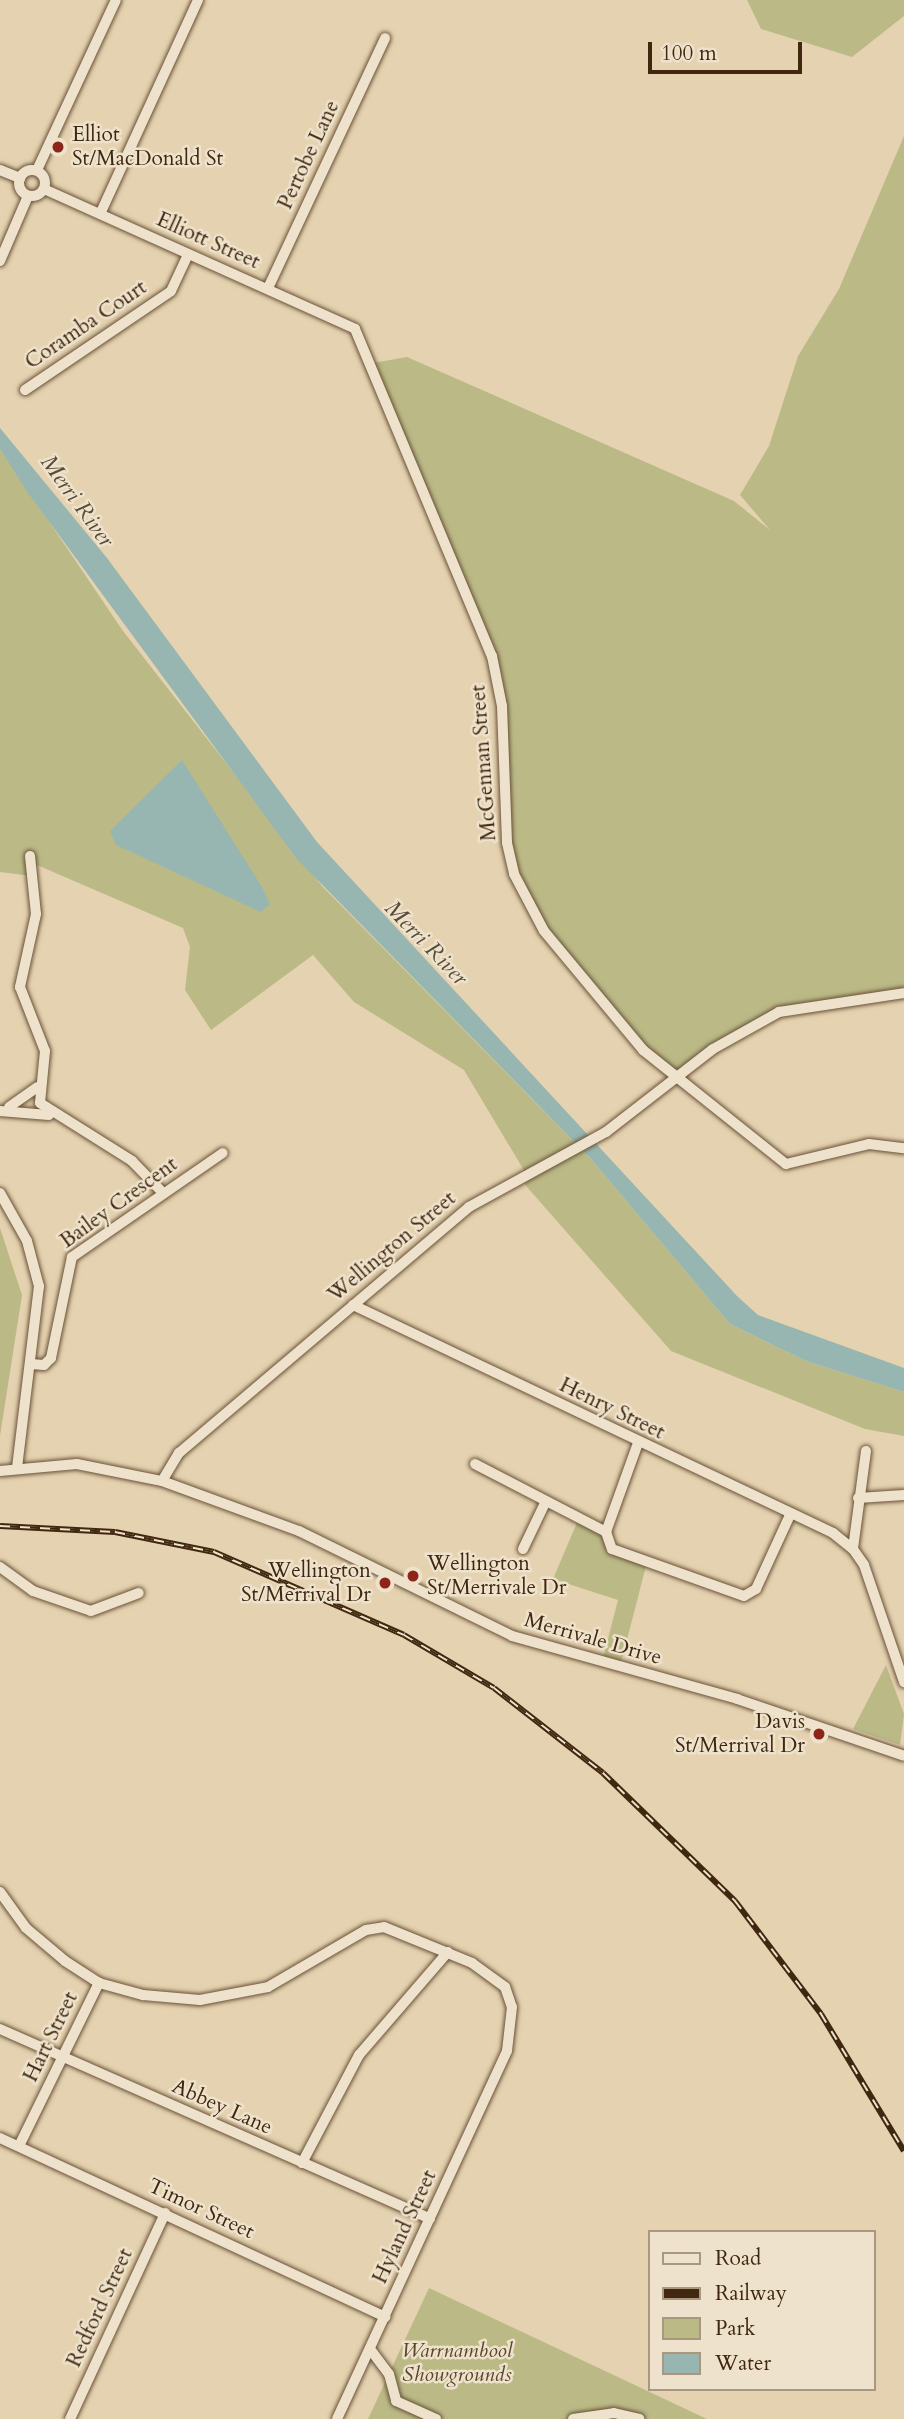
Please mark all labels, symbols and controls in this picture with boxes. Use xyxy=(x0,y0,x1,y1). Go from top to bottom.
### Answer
scale bar xyxy=(652,28,806,72)
text: 100 m xyxy=(661,39,717,68)
street label: Pertobe Lane xyxy=(273,97,345,213)
place label: Elliot St/MacDonald St xyxy=(72,122,223,172)
marker: Elliot St/MacDonald St xyxy=(50,139,66,155)
street label: Elliott Street xyxy=(152,207,264,275)
street label: Coramba Court xyxy=(20,275,152,375)
water label: Merri River xyxy=(34,449,120,553)
street label: McGennan Street xyxy=(466,684,502,842)
water label: Merri River xyxy=(379,895,473,991)
street label: Bailey Crescent xyxy=(55,1152,183,1254)
street label: Wellington Street xyxy=(323,1186,461,1308)
street label: Henry Street xyxy=(555,1373,669,1445)
place label: Wellington St/Merrivale Dr xyxy=(427,1551,566,1601)
place label: Wellington St/Merrival Dr xyxy=(241,1558,371,1608)
marker: Wellington St/Merrivale Dr xyxy=(405,1568,421,1584)
marker: Wellington St/Merrival Dr xyxy=(377,1575,393,1591)
street label: Merrivale Drive xyxy=(521,1607,665,1671)
place label: Davis St/Merrival Dr xyxy=(675,1709,805,1759)
marker: Davis St/Merrival Dr xyxy=(811,1726,827,1742)
street label: Hart Street xyxy=(18,1988,84,2086)
street label: Abbey Lane xyxy=(168,2074,276,2140)
street label: Hyland Street xyxy=(368,2166,442,2288)
street label: Timor Street xyxy=(144,2173,258,2245)
legend xyxy=(648,2230,876,2391)
text: Road xyxy=(715,2244,761,2273)
street label: Redford Street xyxy=(62,2245,138,2371)
text: Railway xyxy=(715,2279,787,2308)
text: Park xyxy=(715,2314,755,2343)
park label: Warrnambool Showgrounds xyxy=(402,2338,512,2388)
text: Water xyxy=(715,2349,771,2378)

